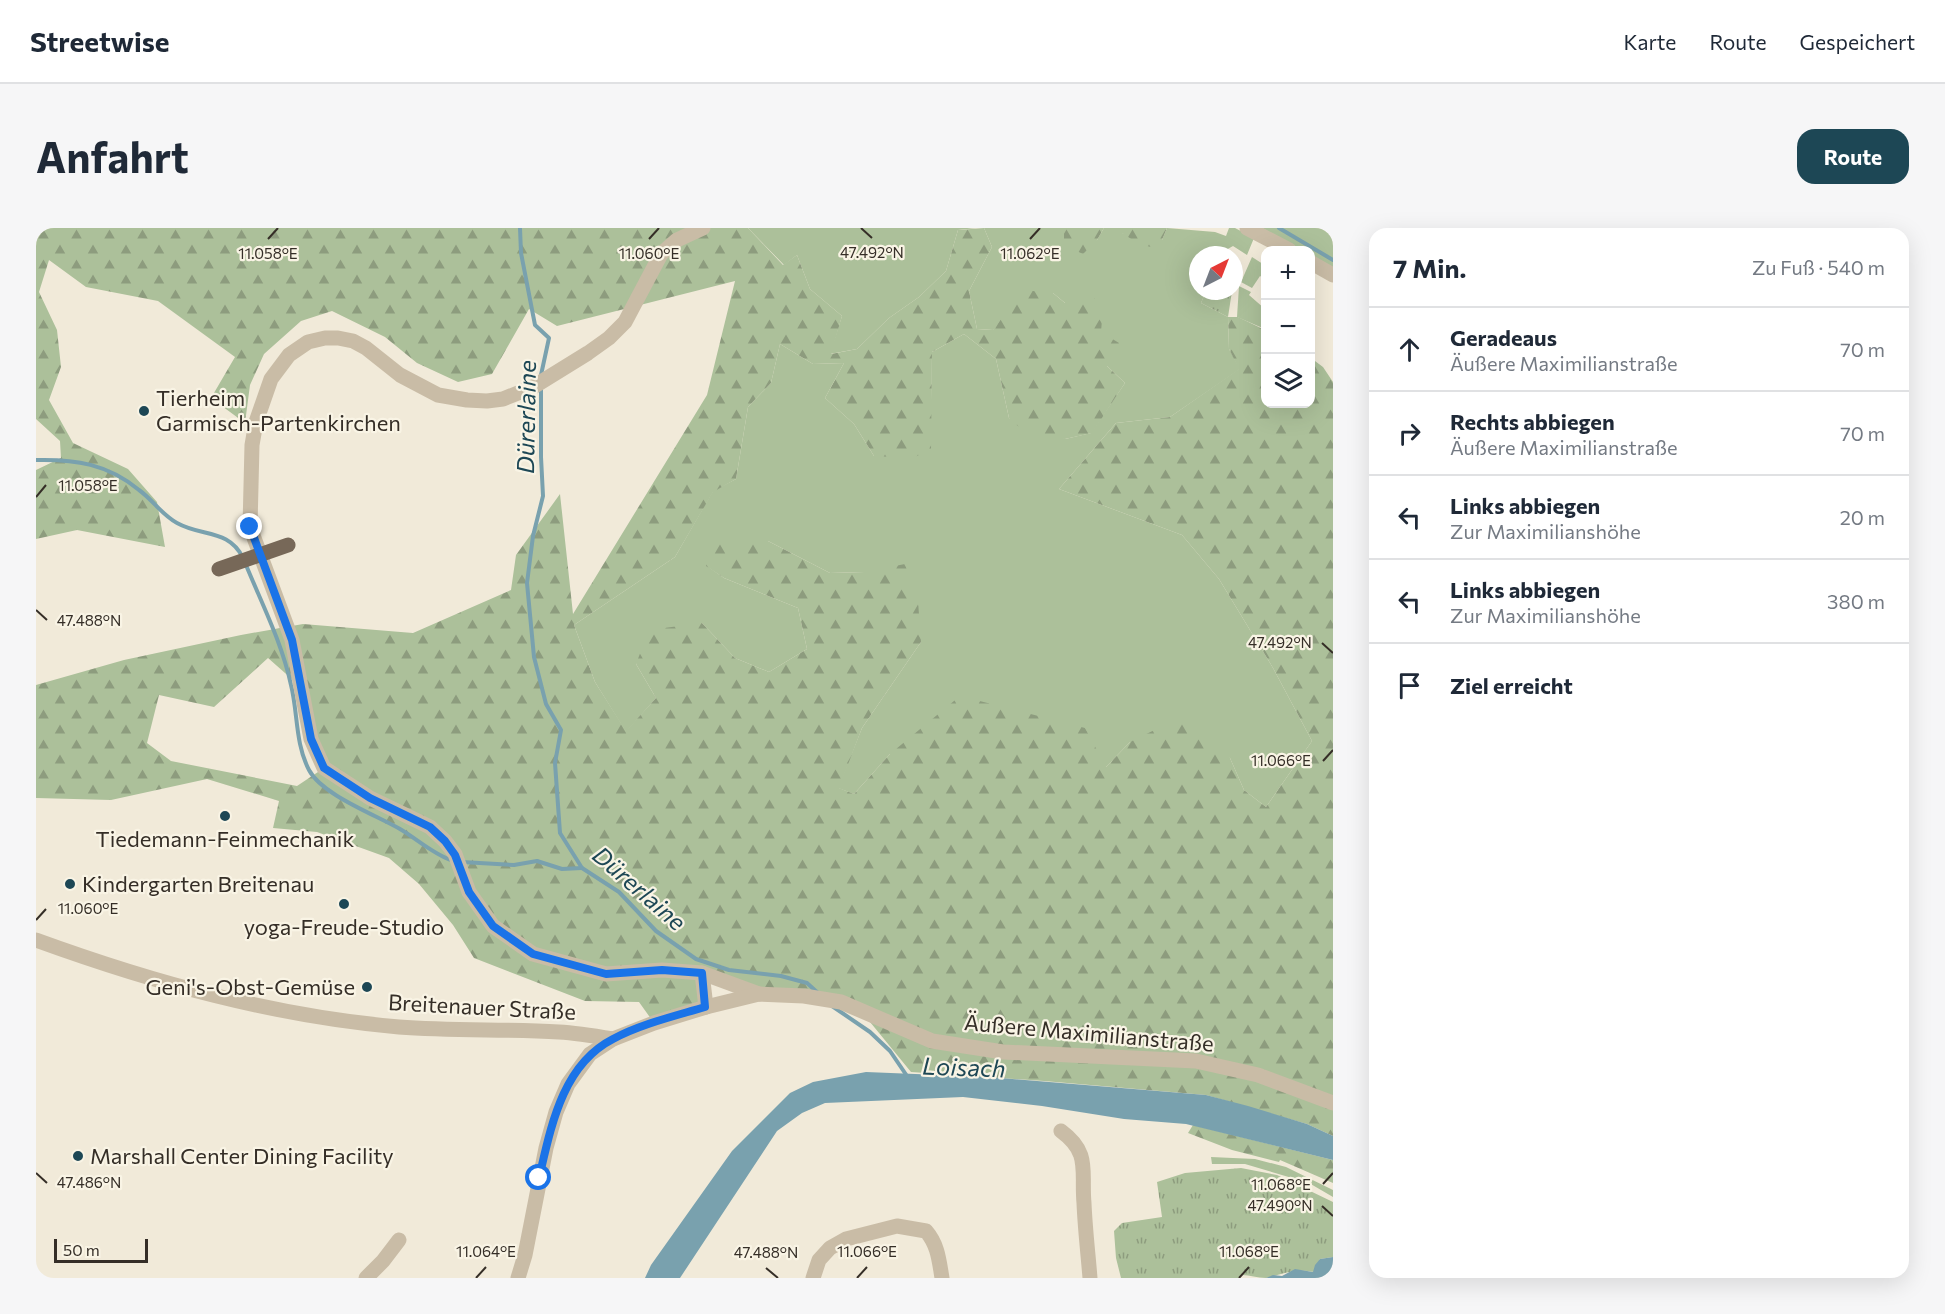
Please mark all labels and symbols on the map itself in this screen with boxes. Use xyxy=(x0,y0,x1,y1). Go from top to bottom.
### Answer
text: 47.492°N xyxy=(840,243,904,261)
text: 11.058°E xyxy=(238,244,298,262)
text: 11.060°E xyxy=(619,244,679,262)
text: 11.062°E xyxy=(1000,244,1060,262)
north arrow xyxy=(1189,246,1243,300)
water label: Dürerlaine xyxy=(510,360,541,474)
place label: Tierheim Garmisch-Partenkirchen xyxy=(156,384,401,436)
marker: Tierheim Garmisch-Partenkirchen xyxy=(137,404,151,418)
text: 11.058°E xyxy=(58,476,118,494)
route end xyxy=(236,513,262,539)
text: 47.488°N xyxy=(57,611,121,629)
text: 47.492°N xyxy=(1248,633,1312,651)
text: 11.066°E xyxy=(1251,751,1311,769)
marker: Tiedemann-Feinmechanik xyxy=(218,809,232,823)
place label: Tiedemann-Feinmechanik xyxy=(96,825,355,852)
water label: Dürerlaine xyxy=(588,840,693,936)
place label: Kindergarten Breitenau xyxy=(82,870,314,897)
marker: Kindergarten Breitenau xyxy=(63,877,77,891)
marker: yoga-Freude-Studio xyxy=(337,897,351,911)
text: 11.060°E xyxy=(58,899,118,917)
place label: yoga-Freude-Studio xyxy=(244,913,444,940)
place label: Geni's-Obst-Gemüse xyxy=(145,973,355,1000)
marker: Geni's-Obst-Gemüse xyxy=(360,980,374,994)
street label: Breitenauer Straße xyxy=(387,988,577,1025)
street label: Äußere Maximilianstraße xyxy=(963,1008,1215,1057)
water label: Loisach xyxy=(922,1051,1006,1082)
place label: Marshall Center Dining Facility xyxy=(90,1142,394,1169)
marker: Marshall Center Dining Facility xyxy=(71,1149,85,1163)
route start xyxy=(525,1164,551,1190)
text: 47.486°N xyxy=(57,1173,121,1191)
text: 11.068°E xyxy=(1251,1175,1311,1193)
text: 47.490°N xyxy=(1247,1196,1313,1214)
scale bar xyxy=(54,1236,148,1264)
text: 11.064°E xyxy=(456,1242,516,1260)
text: 11.066°E xyxy=(837,1242,897,1260)
text: 11.068°E xyxy=(1219,1242,1279,1260)
text: 47.488°N xyxy=(734,1243,798,1261)

